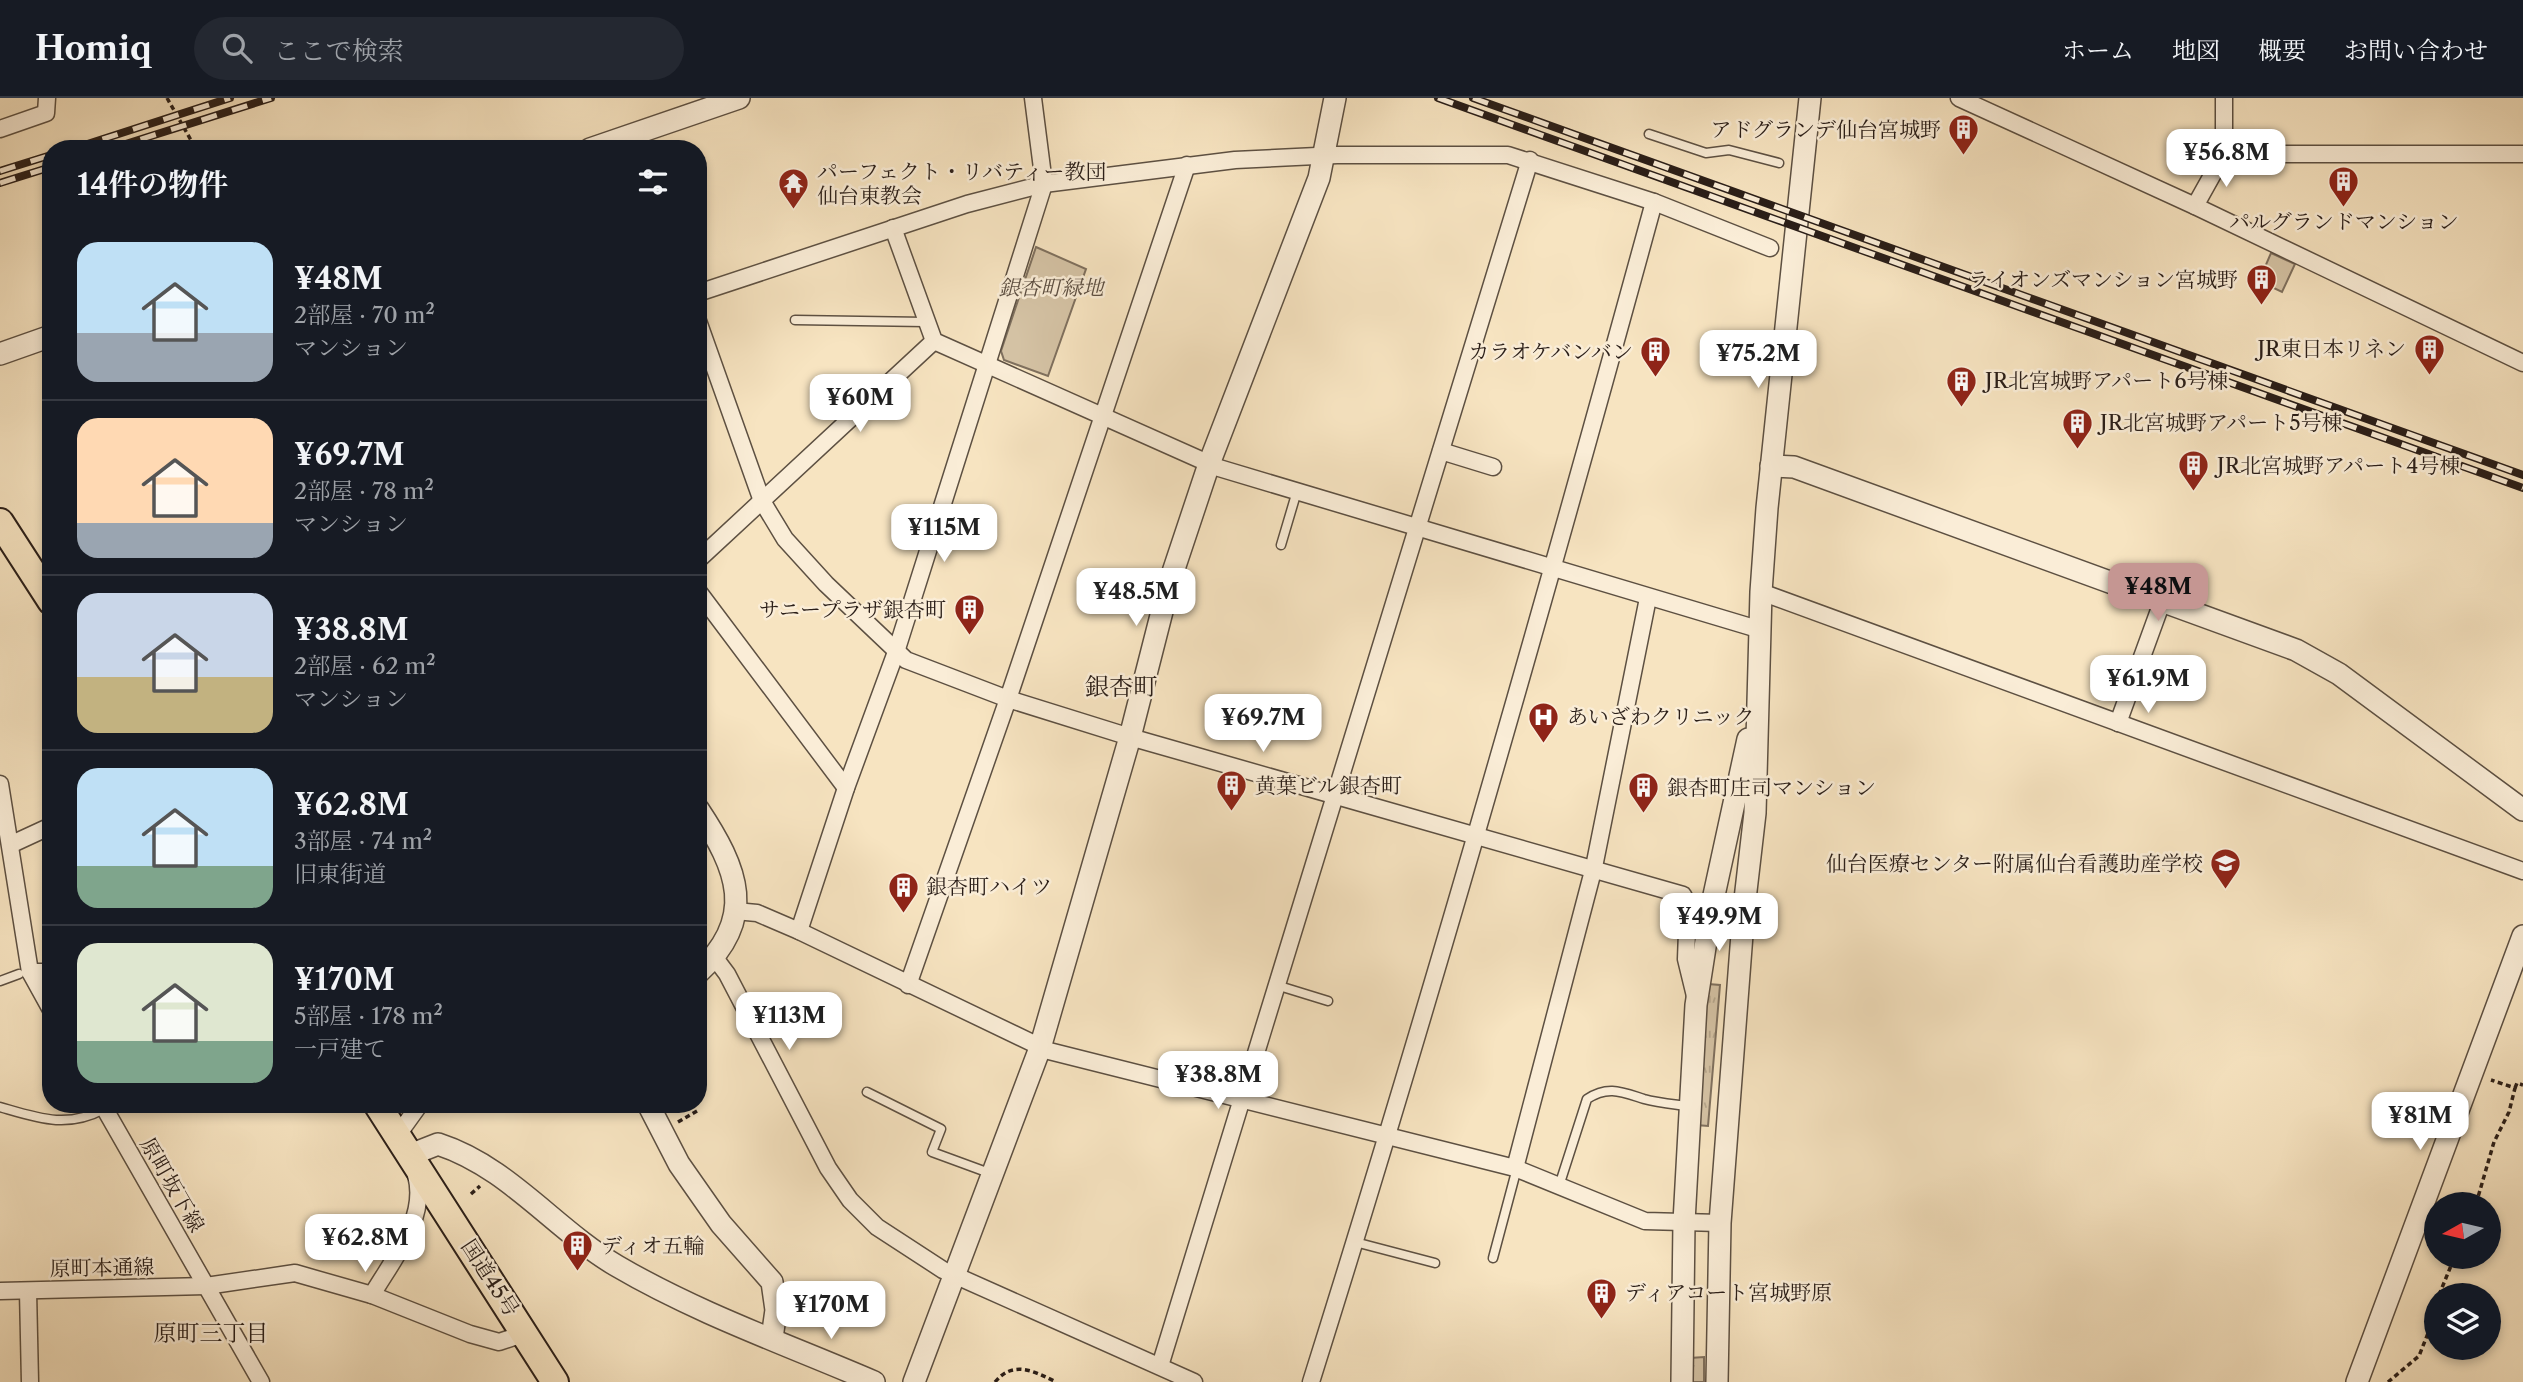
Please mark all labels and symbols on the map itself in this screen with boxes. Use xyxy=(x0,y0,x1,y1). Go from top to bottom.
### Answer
building icon: アドグランデ仙台宮城野 xyxy=(1947,113,1981,157)
place label: アドグランデ仙台宮城野 xyxy=(1710,117,1941,142)
pin: ¥56.8M xyxy=(2169,130,2283,189)
place label: パーフェクト・リバティー教団 仙台東教会 xyxy=(817,159,1107,208)
building icon: パルグランドマンション xyxy=(2327,165,2361,209)
temple icon: パーフェクト・リバティー教団 仙台東教会 xyxy=(777,167,811,211)
place label: パルグランドマンション xyxy=(2229,209,2459,234)
building icon: ライオンズマンション宮城野 xyxy=(2244,263,2278,307)
place label: ライオンズマンション宮城野 xyxy=(1968,267,2238,292)
park label: 銀杏町緑地 xyxy=(999,275,1105,300)
pin: ¥75.2M xyxy=(1701,330,1815,390)
building icon: JR東日本リネン xyxy=(2412,332,2446,376)
building icon: カラオケバンバン xyxy=(1639,335,1673,379)
place label: JR東日本リネン xyxy=(2254,336,2406,361)
place label: カラオケバンバン xyxy=(1468,339,1633,364)
building icon: JR北宮城野アパート6号棟 xyxy=(1945,364,1979,408)
place label: JR北宮城野アパート6号棟 xyxy=(1982,368,2229,393)
pin: ¥60M xyxy=(819,374,901,434)
building icon: JR北宮城野アパート5号棟 xyxy=(2060,406,2094,450)
place label: JR北宮城野アパート5号棟 xyxy=(2097,410,2343,435)
building icon: JR北宮城野アパート4号棟 xyxy=(2177,449,2211,493)
place label: JR北宮城野アパート4号棟 xyxy=(2214,453,2460,478)
pin: ¥115M xyxy=(895,504,993,564)
pin: ¥48M xyxy=(2117,564,2199,623)
pin: ¥48.5M xyxy=(1079,568,1193,628)
building icon: サニープラザ銀杏町 xyxy=(952,593,986,637)
place label: サニープラザ銀杏町 xyxy=(759,597,946,622)
pin: ¥61.9M xyxy=(2091,656,2205,715)
district label: 銀杏町 xyxy=(1085,672,1157,701)
pin: ¥69.7M xyxy=(1206,694,1320,754)
hospital icon: あいざわクリニック xyxy=(1527,700,1561,744)
place label: あいざわクリニック xyxy=(1567,704,1755,729)
building icon: 黄葉ビル銀杏町 xyxy=(1215,769,1249,813)
building icon: 銀杏町庄司マンション xyxy=(1627,771,1661,815)
place label: 黄葉ビル銀杏町 xyxy=(1255,773,1402,798)
place label: 銀杏町庄司マンション xyxy=(1667,775,1876,800)
school or university icon: 仙台医療センター附属仙台看護助産学校 xyxy=(2209,847,2243,891)
place label: 仙台医療センター附属仙台看護助産学校 xyxy=(1826,851,2203,876)
building icon: 銀杏町ハイツ xyxy=(886,870,920,914)
place label: 銀杏町ハイツ xyxy=(926,874,1052,899)
pin: ¥49.9M xyxy=(1662,894,1776,953)
pin: ¥113M xyxy=(740,992,838,1052)
pin: ¥38.8M xyxy=(1161,1052,1275,1111)
pin: ¥81M xyxy=(2379,1093,2461,1152)
street label: 原町坂下線 xyxy=(135,1133,210,1236)
north arrow xyxy=(2424,1192,2501,1269)
pin: ¥62.8M xyxy=(308,1214,422,1274)
building icon: ディオ五輪 xyxy=(561,1229,595,1273)
place label: ディオ五輪 xyxy=(601,1233,704,1258)
street label: 国道45号 xyxy=(456,1235,524,1321)
street label: 原町本通線 xyxy=(49,1254,155,1281)
building icon: ディアコート宮城野原 xyxy=(1585,1276,1619,1320)
place label: ディアコート宮城野原 xyxy=(1625,1280,1832,1305)
pin: ¥170M xyxy=(782,1282,880,1341)
district label: 原町三丁目 xyxy=(154,1319,269,1347)

